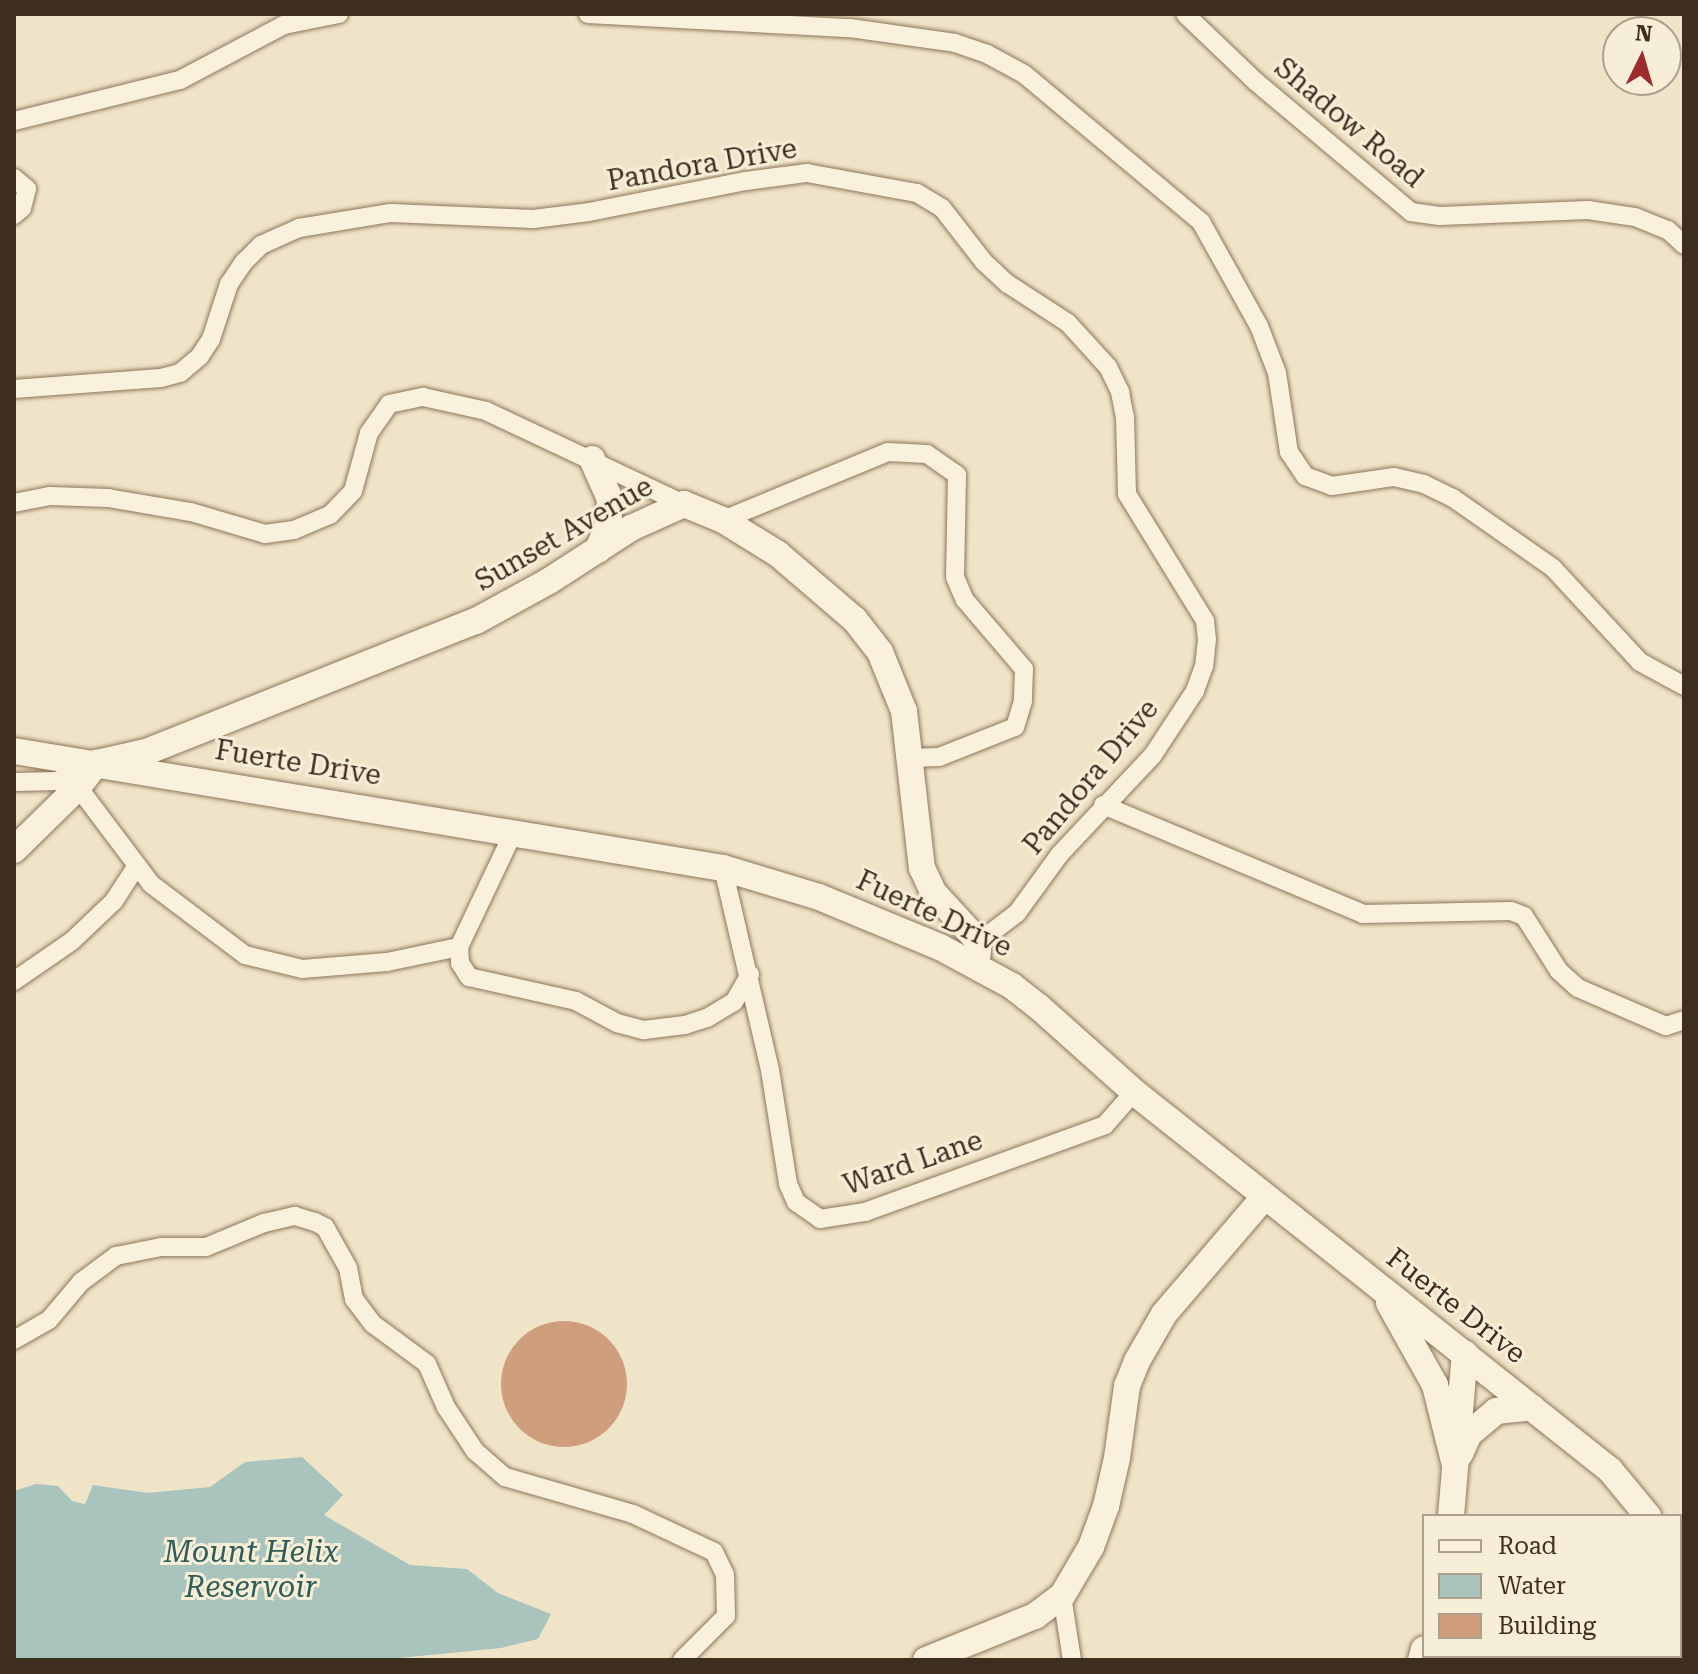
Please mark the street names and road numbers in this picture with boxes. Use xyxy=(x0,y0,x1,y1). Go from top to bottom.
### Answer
street label: Shadow Road xyxy=(1268,51,1430,195)
street label: Pandora Drive xyxy=(604,132,800,198)
street label: Sunset Avenue xyxy=(469,470,659,598)
street label: Pandora Drive xyxy=(1016,693,1166,861)
street label: Fuerte Drive xyxy=(213,733,383,793)
street label: Fuerte Drive xyxy=(851,863,1017,965)
street label: Ward Lane xyxy=(839,1124,987,1202)
street label: Fuerte Drive xyxy=(1380,1241,1532,1371)

